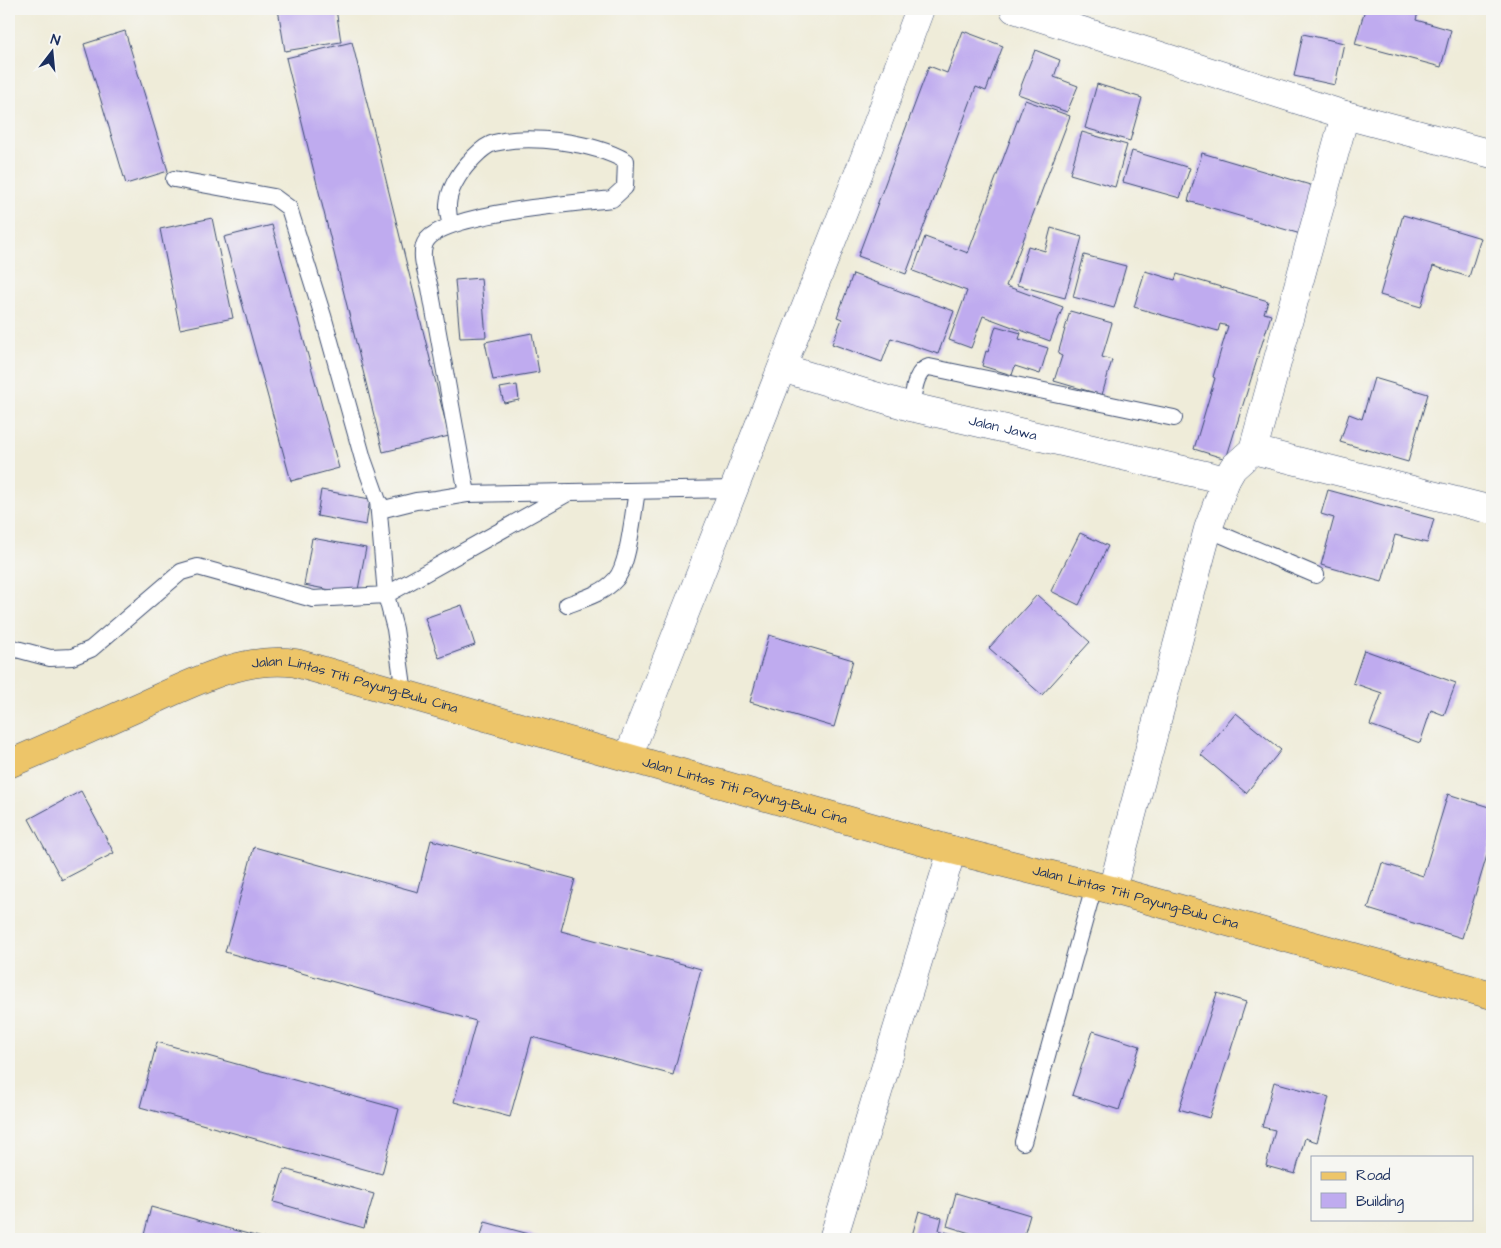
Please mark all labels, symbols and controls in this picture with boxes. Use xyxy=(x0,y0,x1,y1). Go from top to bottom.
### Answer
north arrow xyxy=(28,28,78,78)
text: N xyxy=(48,30,62,51)
street label: Jalan Jawa xyxy=(967,411,1039,446)
street label: Jalan Lintas Titi Payung–Bulu Cina xyxy=(250,652,460,719)
street label: Jalan Lintas Titi Payung–Bulu Cina xyxy=(640,752,850,830)
street label: Jalan Lintas Titi Payung–Bulu Cina xyxy=(1030,860,1241,934)
legend xyxy=(1311,1156,1474,1220)
text: Road xyxy=(1356,1165,1391,1186)
text: Building xyxy=(1356,1191,1404,1213)

